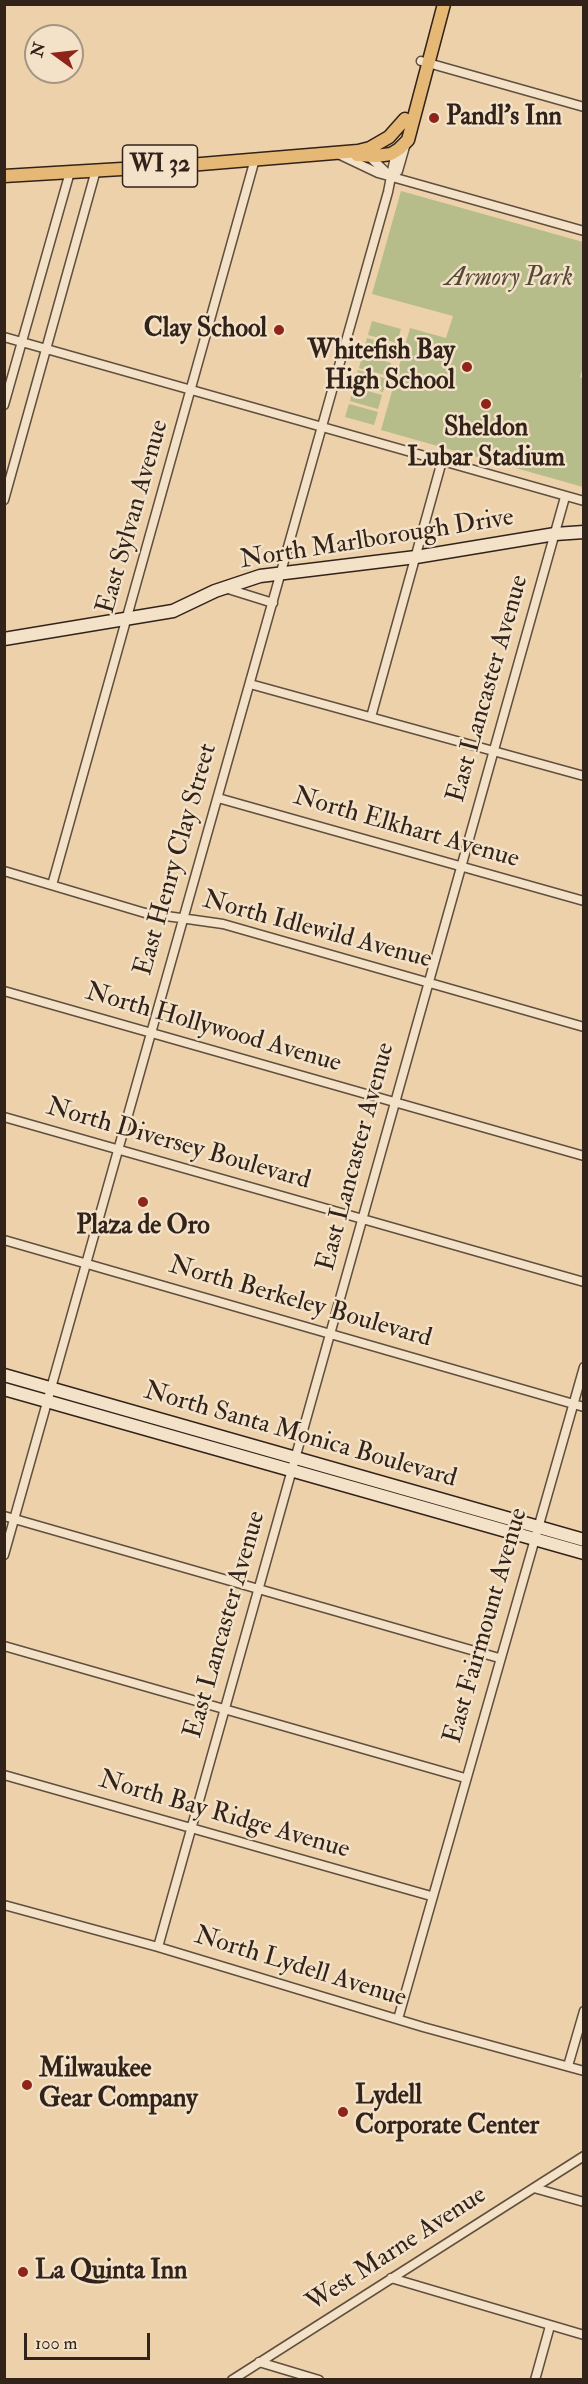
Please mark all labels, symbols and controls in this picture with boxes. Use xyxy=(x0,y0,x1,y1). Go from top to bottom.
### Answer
north arrow xyxy=(24,24,84,84)
text: N xyxy=(27,40,50,59)
place label: Pandl's Inn xyxy=(446,102,562,134)
marker: Pandl's Inn xyxy=(427,111,441,125)
road number: WI 32 xyxy=(122,145,198,187)
park label: Armory Park xyxy=(445,263,573,295)
place label: Clay School xyxy=(144,314,267,346)
marker: Clay School xyxy=(272,323,286,337)
place label: Whitefish Bay High School xyxy=(307,336,455,398)
marker: Whitefish Bay High School xyxy=(460,360,474,374)
marker: Sheldon Lubar Stadium xyxy=(479,397,493,411)
place label: Sheldon Lubar Stadium xyxy=(407,413,565,474)
street label: East Sylvan Avenue xyxy=(91,416,177,618)
street label: North Marlborough Drive xyxy=(238,503,516,577)
street label: East Lancaster Avenue xyxy=(442,572,536,806)
street label: East Henry Clay Street xyxy=(129,740,225,980)
street label: North Elkhart Avenue xyxy=(290,782,522,876)
street label: North Idlewild Avenue xyxy=(199,885,435,977)
street label: North Hollywood Avenue xyxy=(81,977,345,1081)
street label: East Lancaster Avenue xyxy=(312,1040,402,1274)
street label: North Diversey Boulevard xyxy=(42,1092,314,1198)
marker: Plaza de Oro xyxy=(136,1195,150,1209)
place label: Plaza de Oro xyxy=(76,1211,210,1243)
street label: North Berkeley Boulevard xyxy=(165,1251,435,1355)
street label: North Santa Monica Boulevard xyxy=(140,1376,460,1496)
street label: East Fairmount Avenue xyxy=(438,1505,536,1747)
street label: East Lancaster Avenue xyxy=(179,1508,273,1742)
street label: North Bay Ridge Avenue xyxy=(95,1765,353,1867)
street label: North Lydell Avenue xyxy=(190,1921,410,2015)
place label: Milwaukee Gear Company xyxy=(39,2054,198,2116)
marker: Milwaukee Gear Company xyxy=(20,2078,34,2092)
place label: Lydell Corporate Center xyxy=(355,2081,539,2142)
marker: Lydell Corporate Center xyxy=(336,2105,350,2119)
street label: West Marne Avenue xyxy=(301,2180,493,2320)
place label: La Quinta Inn xyxy=(35,2256,187,2288)
marker: La Quinta Inn xyxy=(16,2265,30,2279)
scale bar xyxy=(27,2321,153,2359)
text: 100 m xyxy=(35,2332,78,2355)

